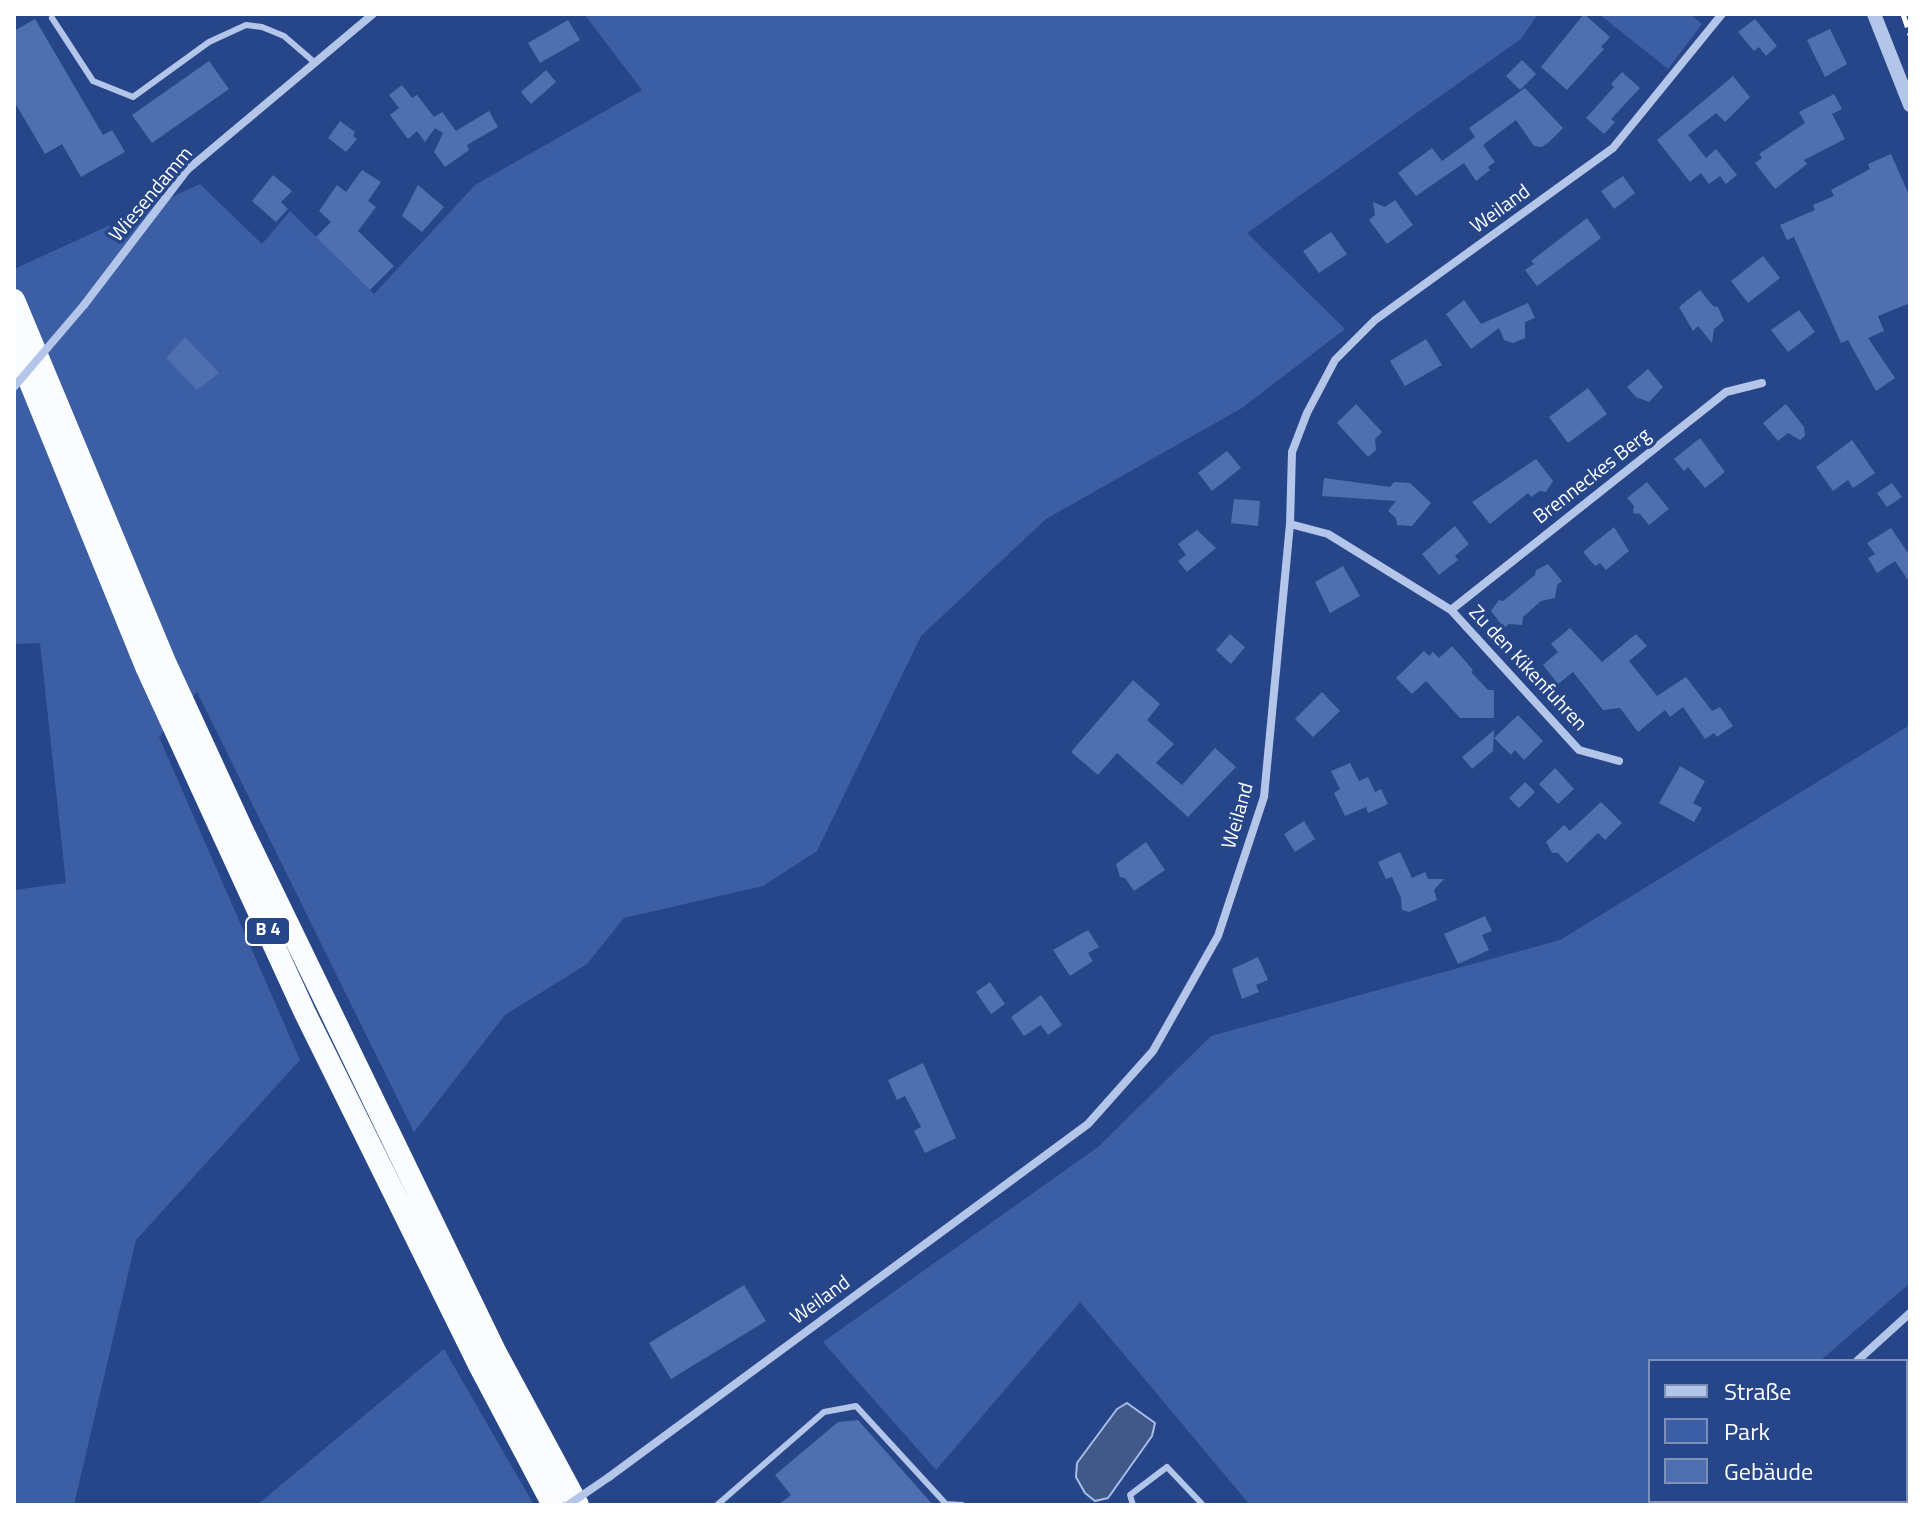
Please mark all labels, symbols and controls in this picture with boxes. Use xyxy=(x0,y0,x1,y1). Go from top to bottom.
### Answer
street label: Wiesendamm xyxy=(105,143,199,247)
street label: Weiland xyxy=(1467,180,1535,240)
street label: Brenneckes Berg xyxy=(1530,424,1656,530)
street label: Zu den Kikenfuhren xyxy=(1463,601,1591,737)
street label: Weiland xyxy=(1218,780,1260,852)
road number: B 4 xyxy=(246,917,290,945)
street label: Weiland xyxy=(787,1271,855,1331)
legend xyxy=(1648,1359,1908,1503)
text: Straße xyxy=(1724,1373,1791,1409)
text: Park xyxy=(1724,1413,1770,1449)
text: Gebäude xyxy=(1724,1453,1813,1489)

